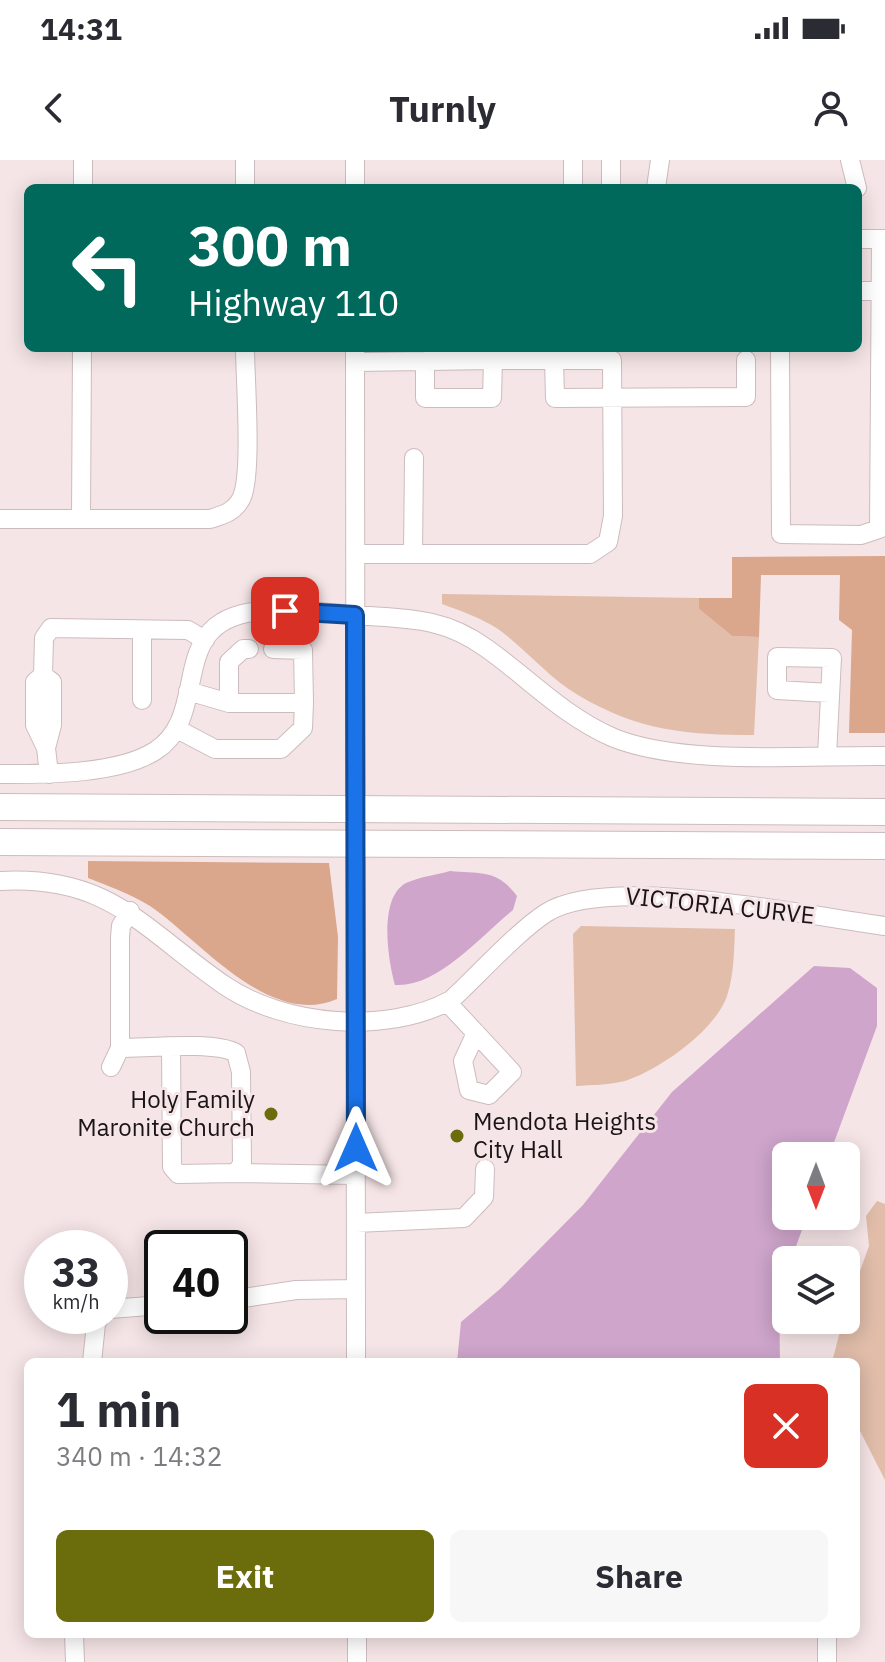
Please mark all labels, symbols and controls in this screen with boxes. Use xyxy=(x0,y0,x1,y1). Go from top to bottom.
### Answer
text: 14:31 xyxy=(40,9,122,48)
text: Turnly xyxy=(389,85,496,132)
icon: back xyxy=(32,86,76,130)
icon: person xyxy=(809,86,853,130)
text: 300 m xyxy=(188,209,352,281)
icon: left xyxy=(56,216,160,320)
text: Highway 110 xyxy=(188,279,399,326)
pin xyxy=(251,577,319,645)
icon: arrive xyxy=(263,589,307,633)
street label: VICTORIA CURVE xyxy=(624,879,816,931)
place label: Holy Family Maronite Church xyxy=(77,1083,255,1143)
marker: Holy Family Maronite Church xyxy=(262,1105,280,1123)
place label: Mendota Heights City Hall xyxy=(473,1105,656,1165)
position arrow xyxy=(314,1106,398,1190)
marker: Mendota Heights City Hall xyxy=(448,1127,466,1145)
north arrow xyxy=(772,1142,860,1230)
map controls xyxy=(772,1142,860,1334)
speed limit sign: 40 xyxy=(144,1230,248,1334)
text: 33 xyxy=(52,1246,100,1298)
button: layers xyxy=(772,1246,860,1334)
text: km/h xyxy=(52,1288,100,1315)
text: 1 min xyxy=(56,1378,181,1440)
button: close xyxy=(744,1384,828,1468)
text: 340 m · 14:32 xyxy=(56,1439,222,1473)
button: Exit xyxy=(56,1530,434,1622)
button: Share xyxy=(450,1530,828,1622)

